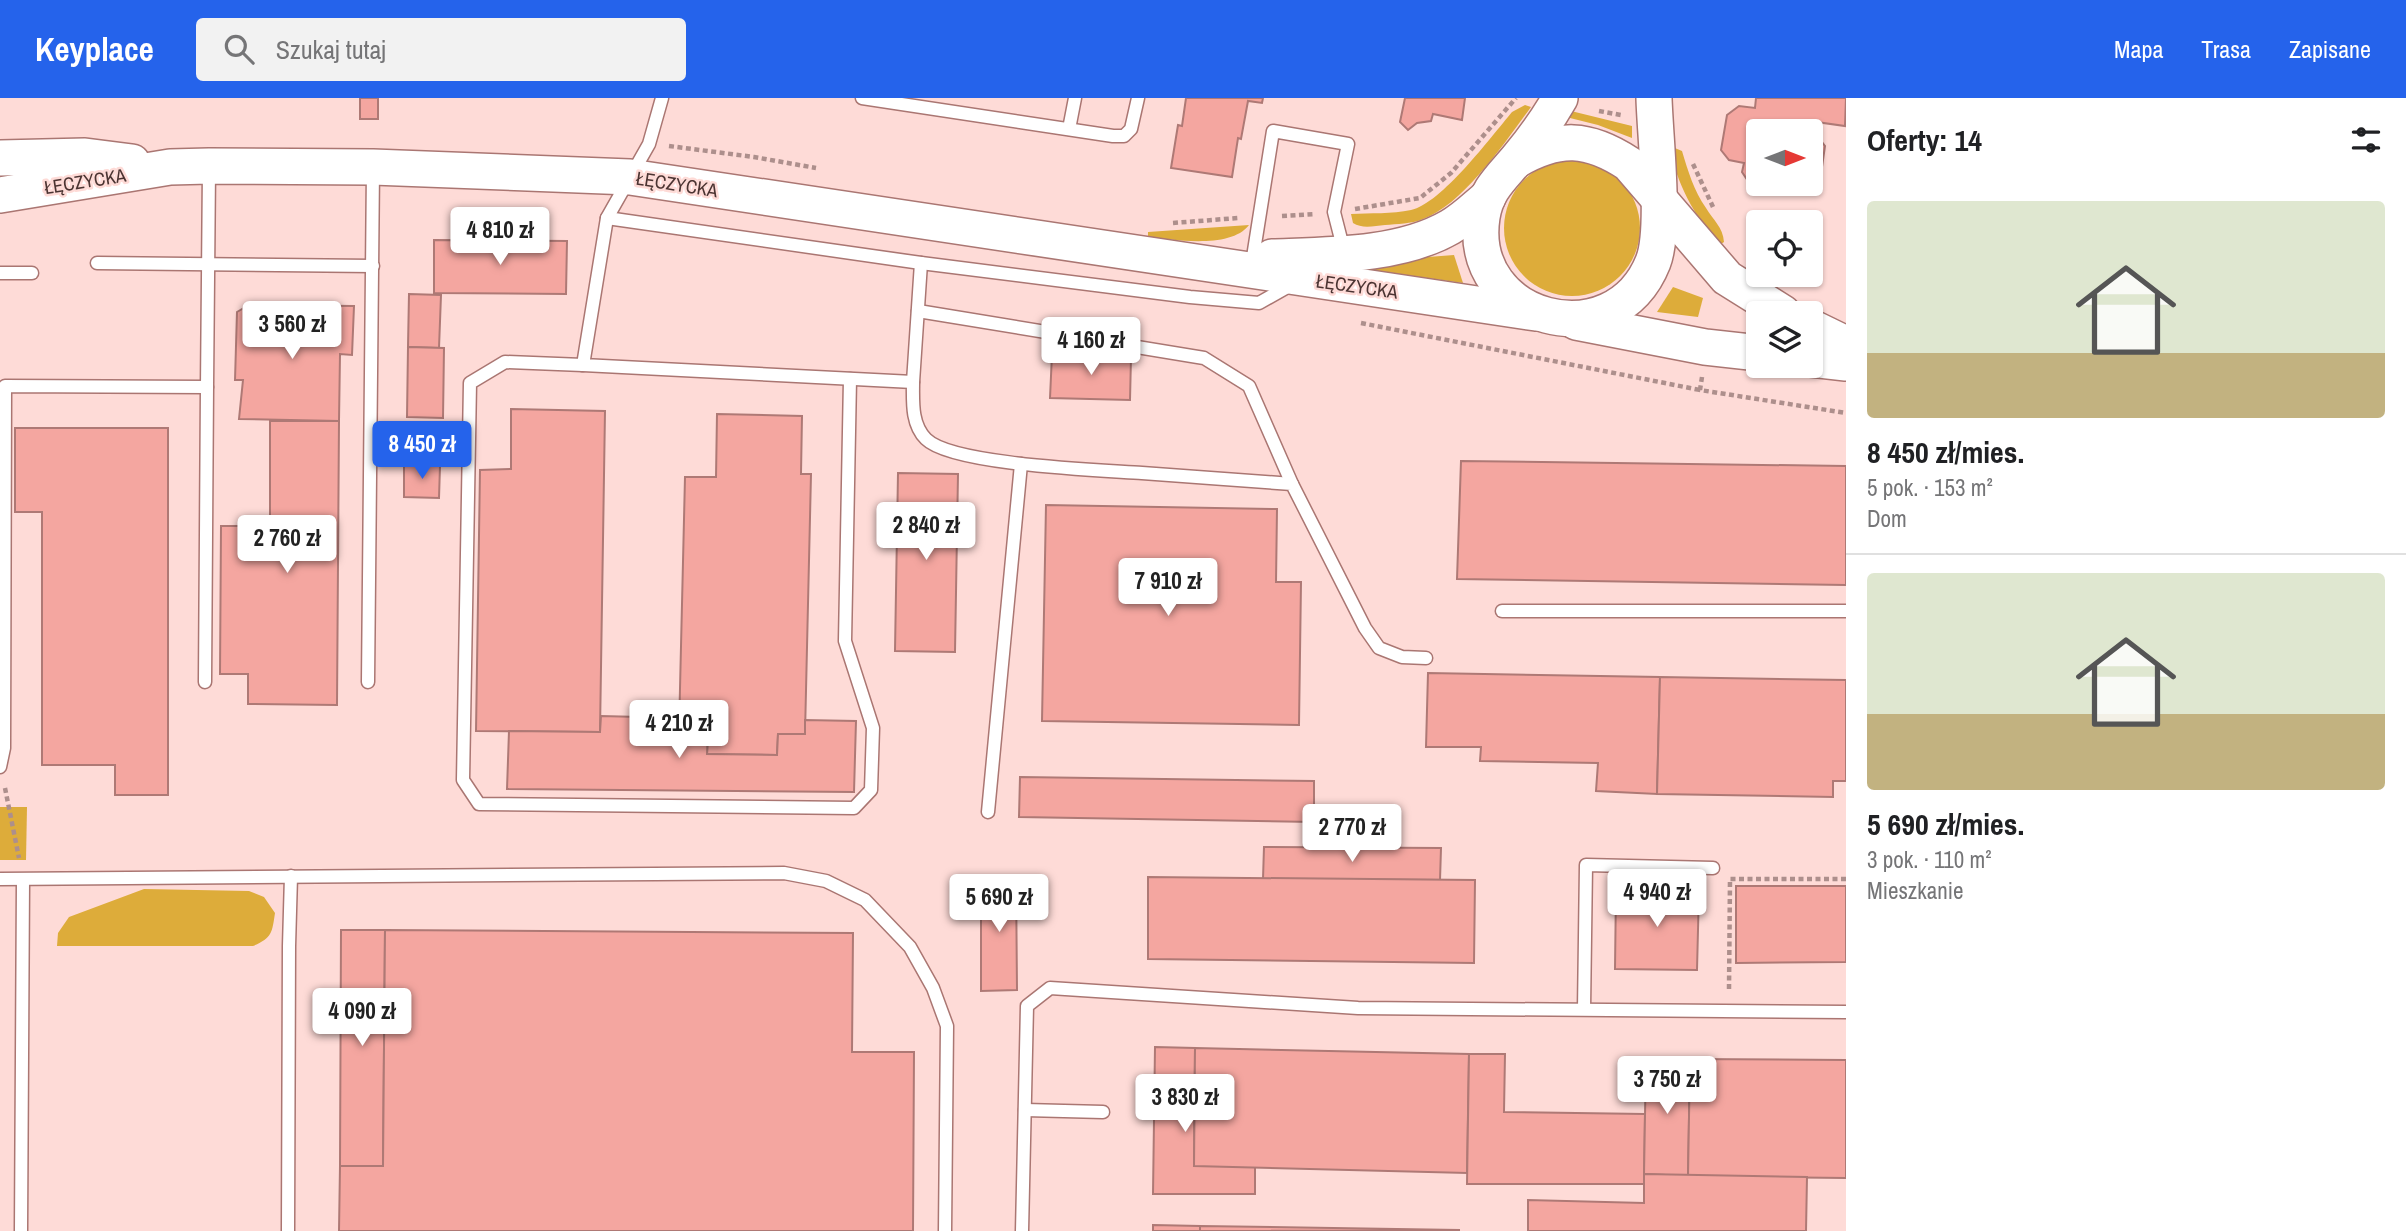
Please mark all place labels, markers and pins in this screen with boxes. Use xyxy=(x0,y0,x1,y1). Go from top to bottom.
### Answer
pin: 4 810 zł xyxy=(428,208,572,267)
pin: 3 560 zł xyxy=(220,302,364,361)
pin: 4 160 zł xyxy=(1019,317,1163,377)
pin: 8 450 zł xyxy=(350,422,494,481)
pin: 2 840 zł xyxy=(854,503,998,562)
pin: 2 760 zł xyxy=(215,516,359,575)
pin: 7 910 zł xyxy=(1096,559,1240,618)
pin: 4 210 zł xyxy=(607,700,751,760)
pin: 2 770 zł xyxy=(1280,804,1424,864)
pin: 4 940 zł xyxy=(1585,870,1729,929)
pin: 5 690 zł xyxy=(927,874,1071,934)
pin: 4 090 zł xyxy=(290,988,434,1048)
pin: 3 750 zł xyxy=(1595,1056,1739,1116)
pin: 3 830 zł xyxy=(1113,1074,1257,1134)

